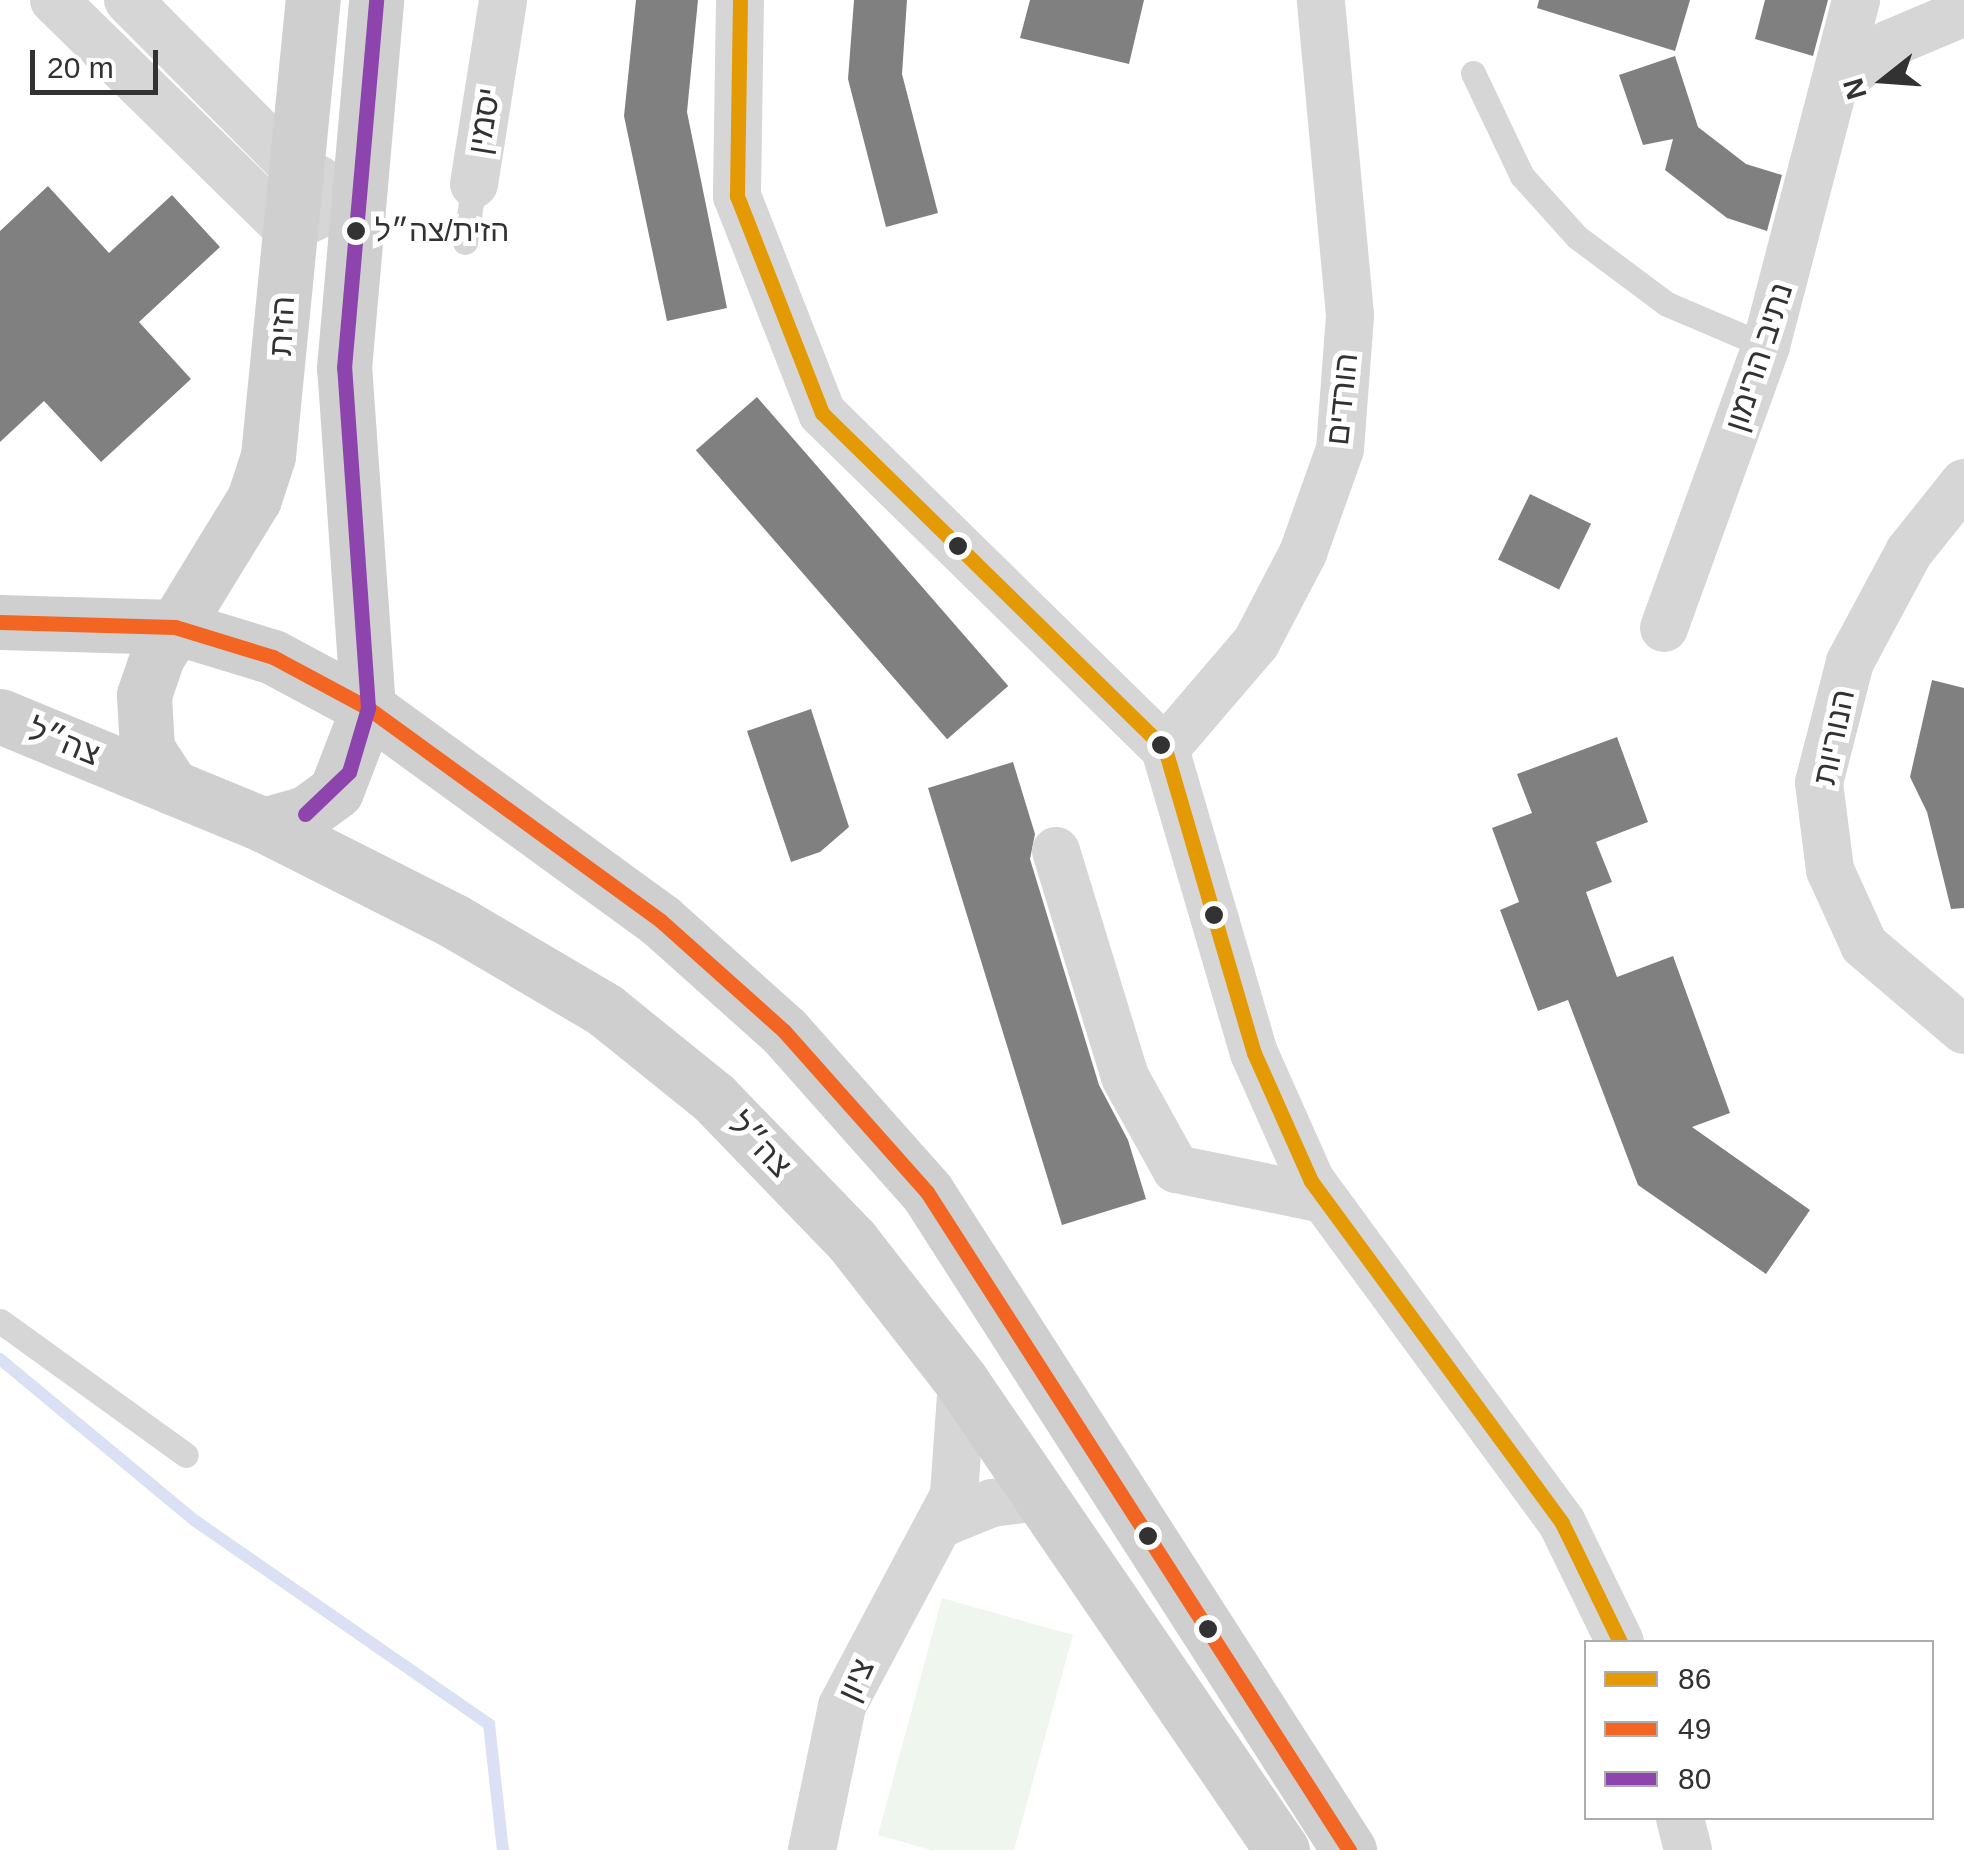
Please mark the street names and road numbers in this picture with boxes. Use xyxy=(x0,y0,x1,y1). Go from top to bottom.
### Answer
street label: יסמין xyxy=(460,85,508,157)
street label: נתיב הרימון xyxy=(1717,278,1801,436)
street label: הזית xyxy=(261,295,303,357)
street label: הורדים xyxy=(1318,351,1366,447)
street label: הנוריות xyxy=(1805,686,1863,788)
street label: צה״ל xyxy=(23,710,105,774)
street label: צה״ל xyxy=(720,1105,800,1185)
street label: ציון xyxy=(830,1653,882,1707)

